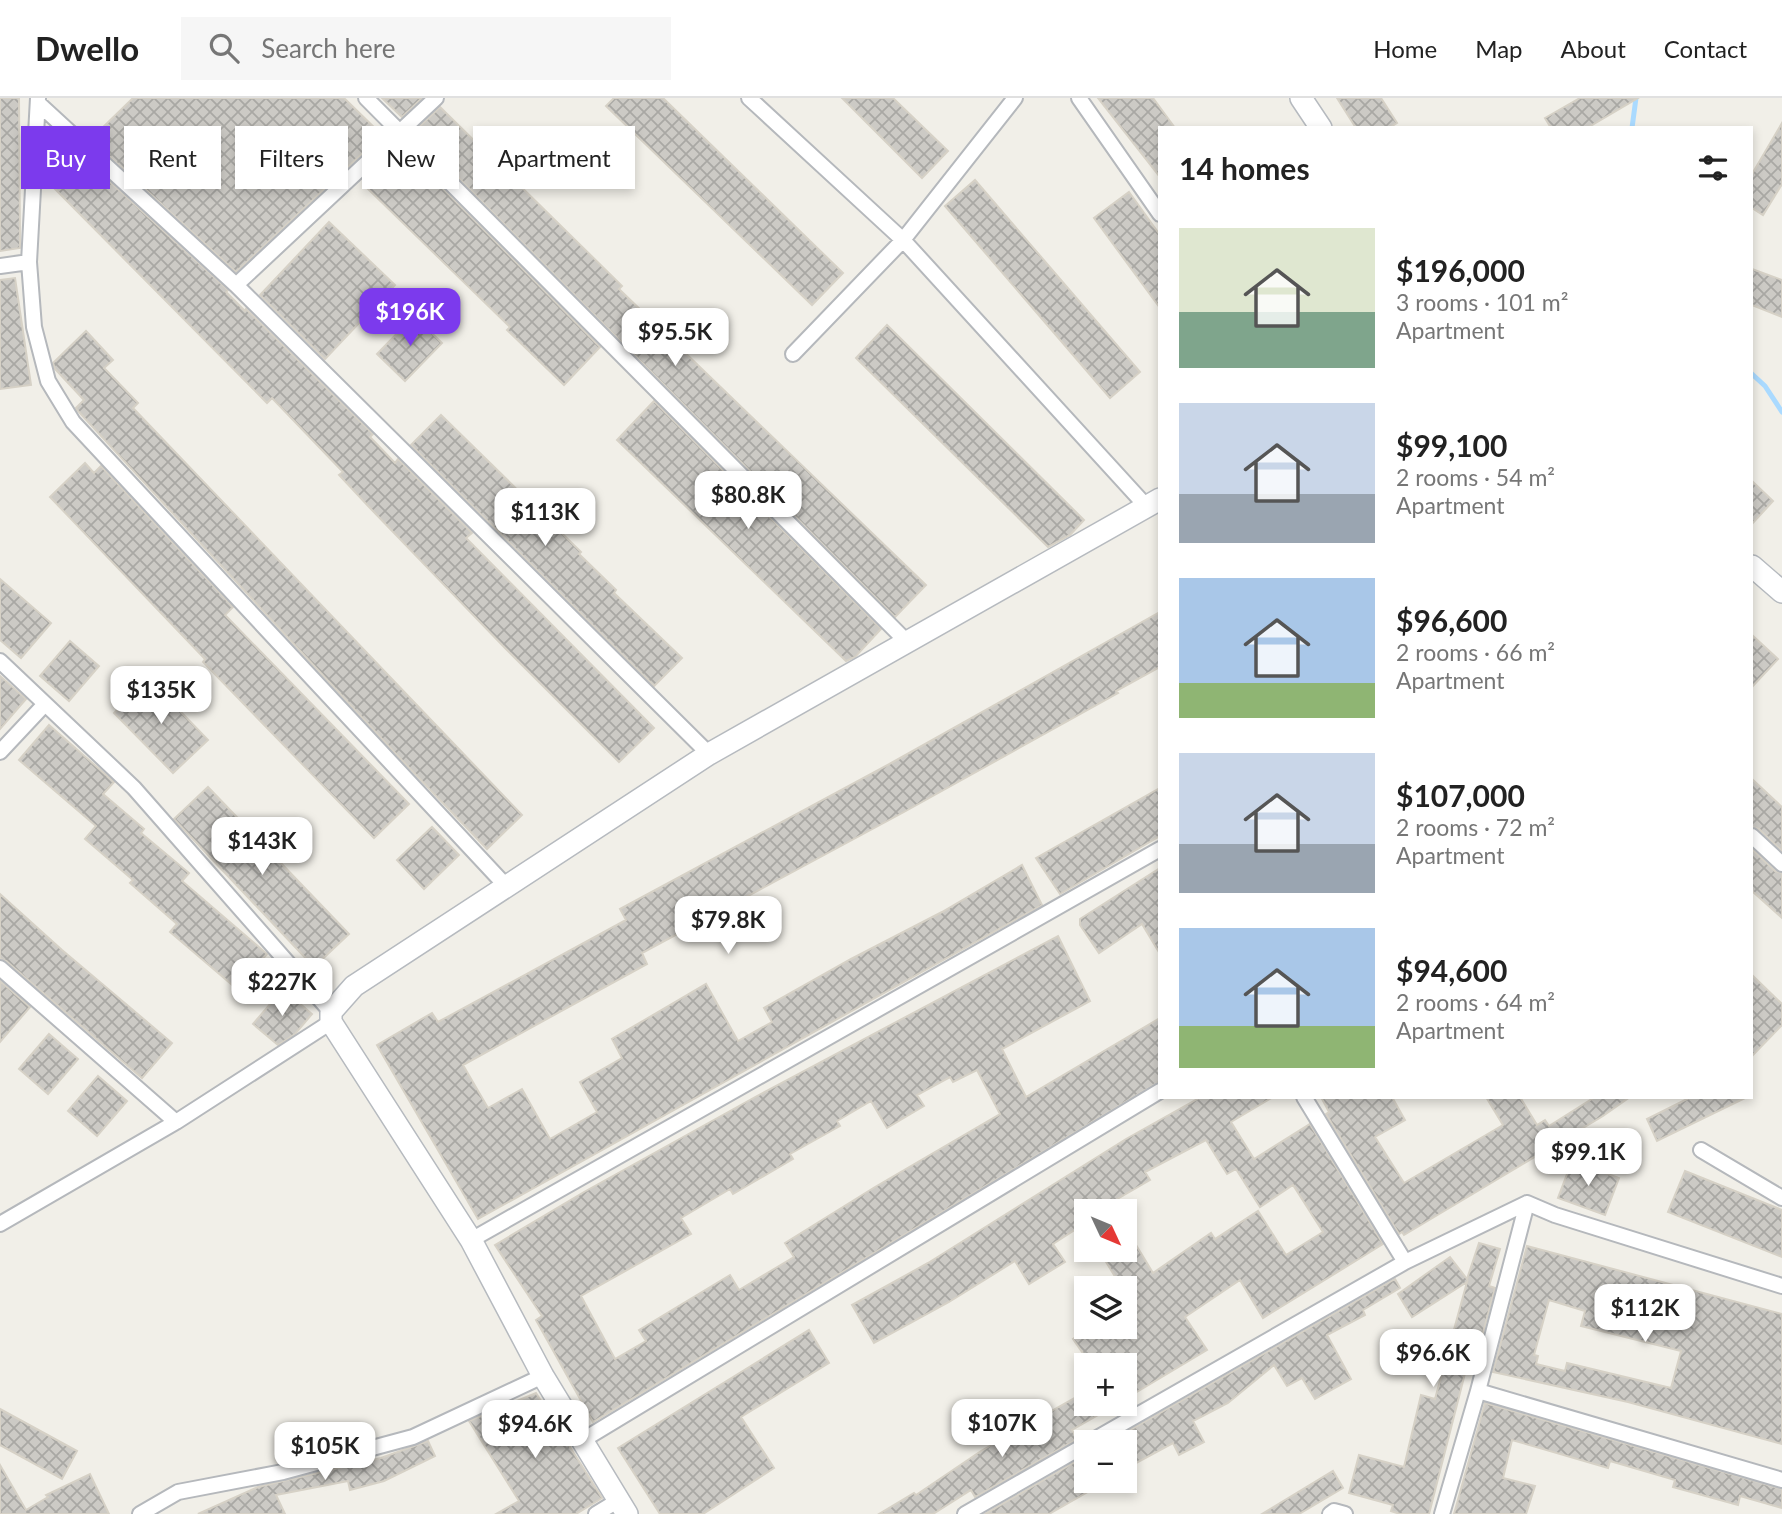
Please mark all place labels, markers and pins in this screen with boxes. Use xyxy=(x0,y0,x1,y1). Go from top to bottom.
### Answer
pin: $196K xyxy=(361,288,459,348)
pin: $95.5K xyxy=(618,308,732,368)
pin: $80.8K xyxy=(691,472,805,531)
pin: $113K xyxy=(496,489,594,548)
pin: $135K xyxy=(112,666,210,726)
pin: $143K xyxy=(213,818,311,877)
pin: $79.8K xyxy=(671,896,785,956)
pin: $227K xyxy=(233,958,331,1018)
pin: $99.1K xyxy=(1531,1128,1645,1188)
pin: $112K xyxy=(1596,1284,1694,1344)
pin: $96.6K xyxy=(1376,1330,1490,1389)
pin: $94.6K xyxy=(478,1400,592,1460)
pin: $107K xyxy=(953,1400,1051,1459)
pin: $105K xyxy=(276,1422,374,1482)

